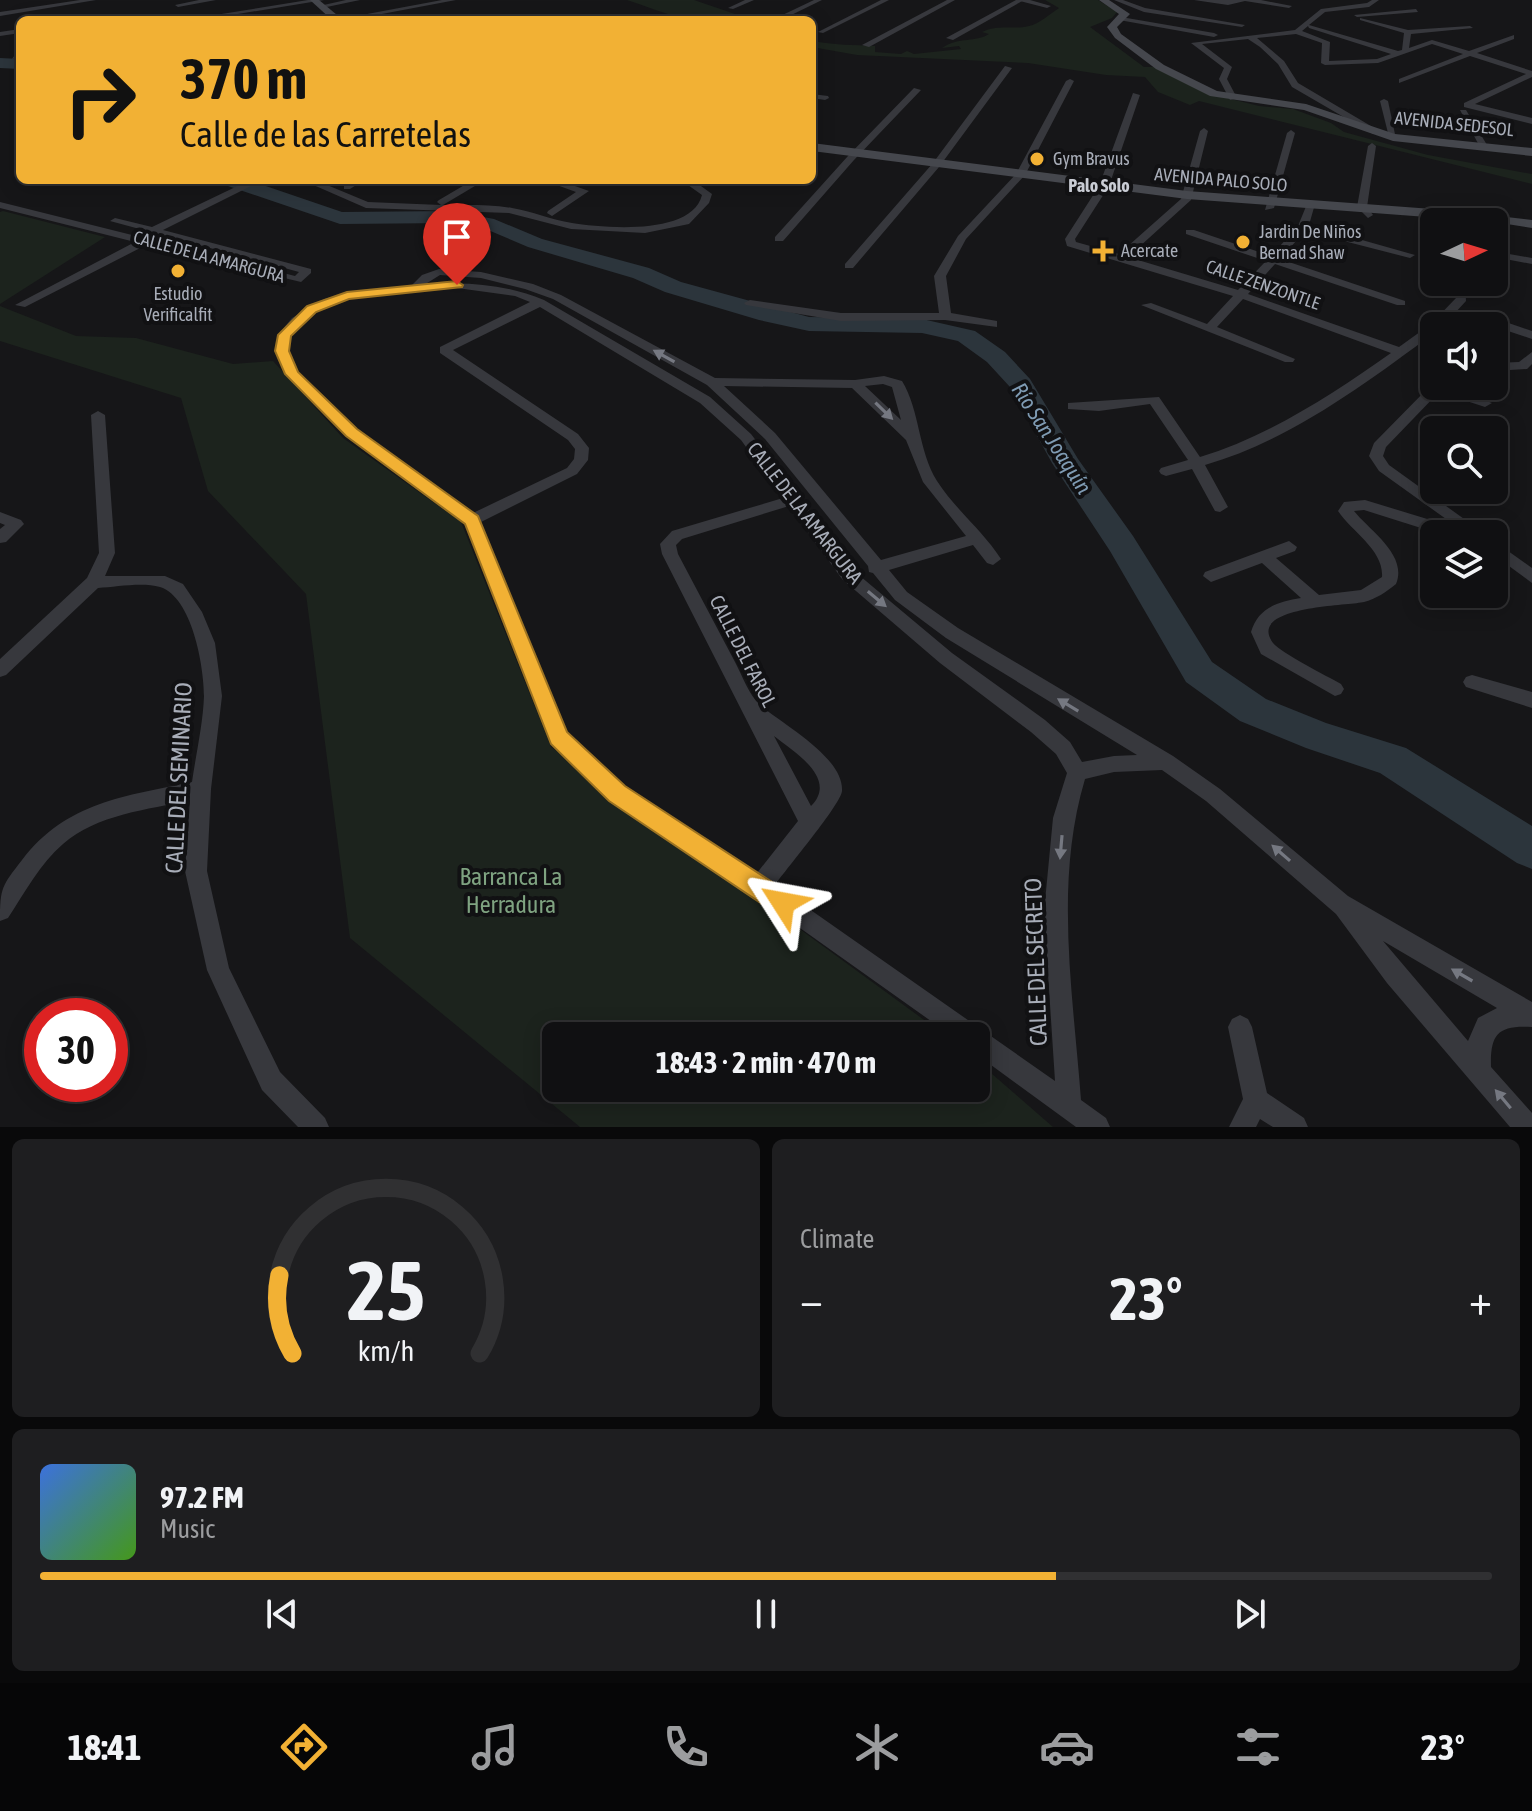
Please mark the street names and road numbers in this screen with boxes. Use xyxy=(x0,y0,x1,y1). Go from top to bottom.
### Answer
street label: AVENIDA SEDESOL xyxy=(1394,107,1515,140)
street label: AVENIDA PALO SOLO xyxy=(1154,163,1288,196)
street label: CALLE DE LA AMARGURA xyxy=(131,226,287,287)
street label: CALLE ZENZONTLE xyxy=(1203,255,1323,314)
street label: CALLE DE LA AMARGURA xyxy=(743,437,868,588)
street label: CALLE DEL FAROL xyxy=(705,591,782,711)
street label: CALLE DEL SEMINARIO xyxy=(160,682,197,874)
street label: CALLE DEL SECRETO xyxy=(1019,877,1052,1047)

